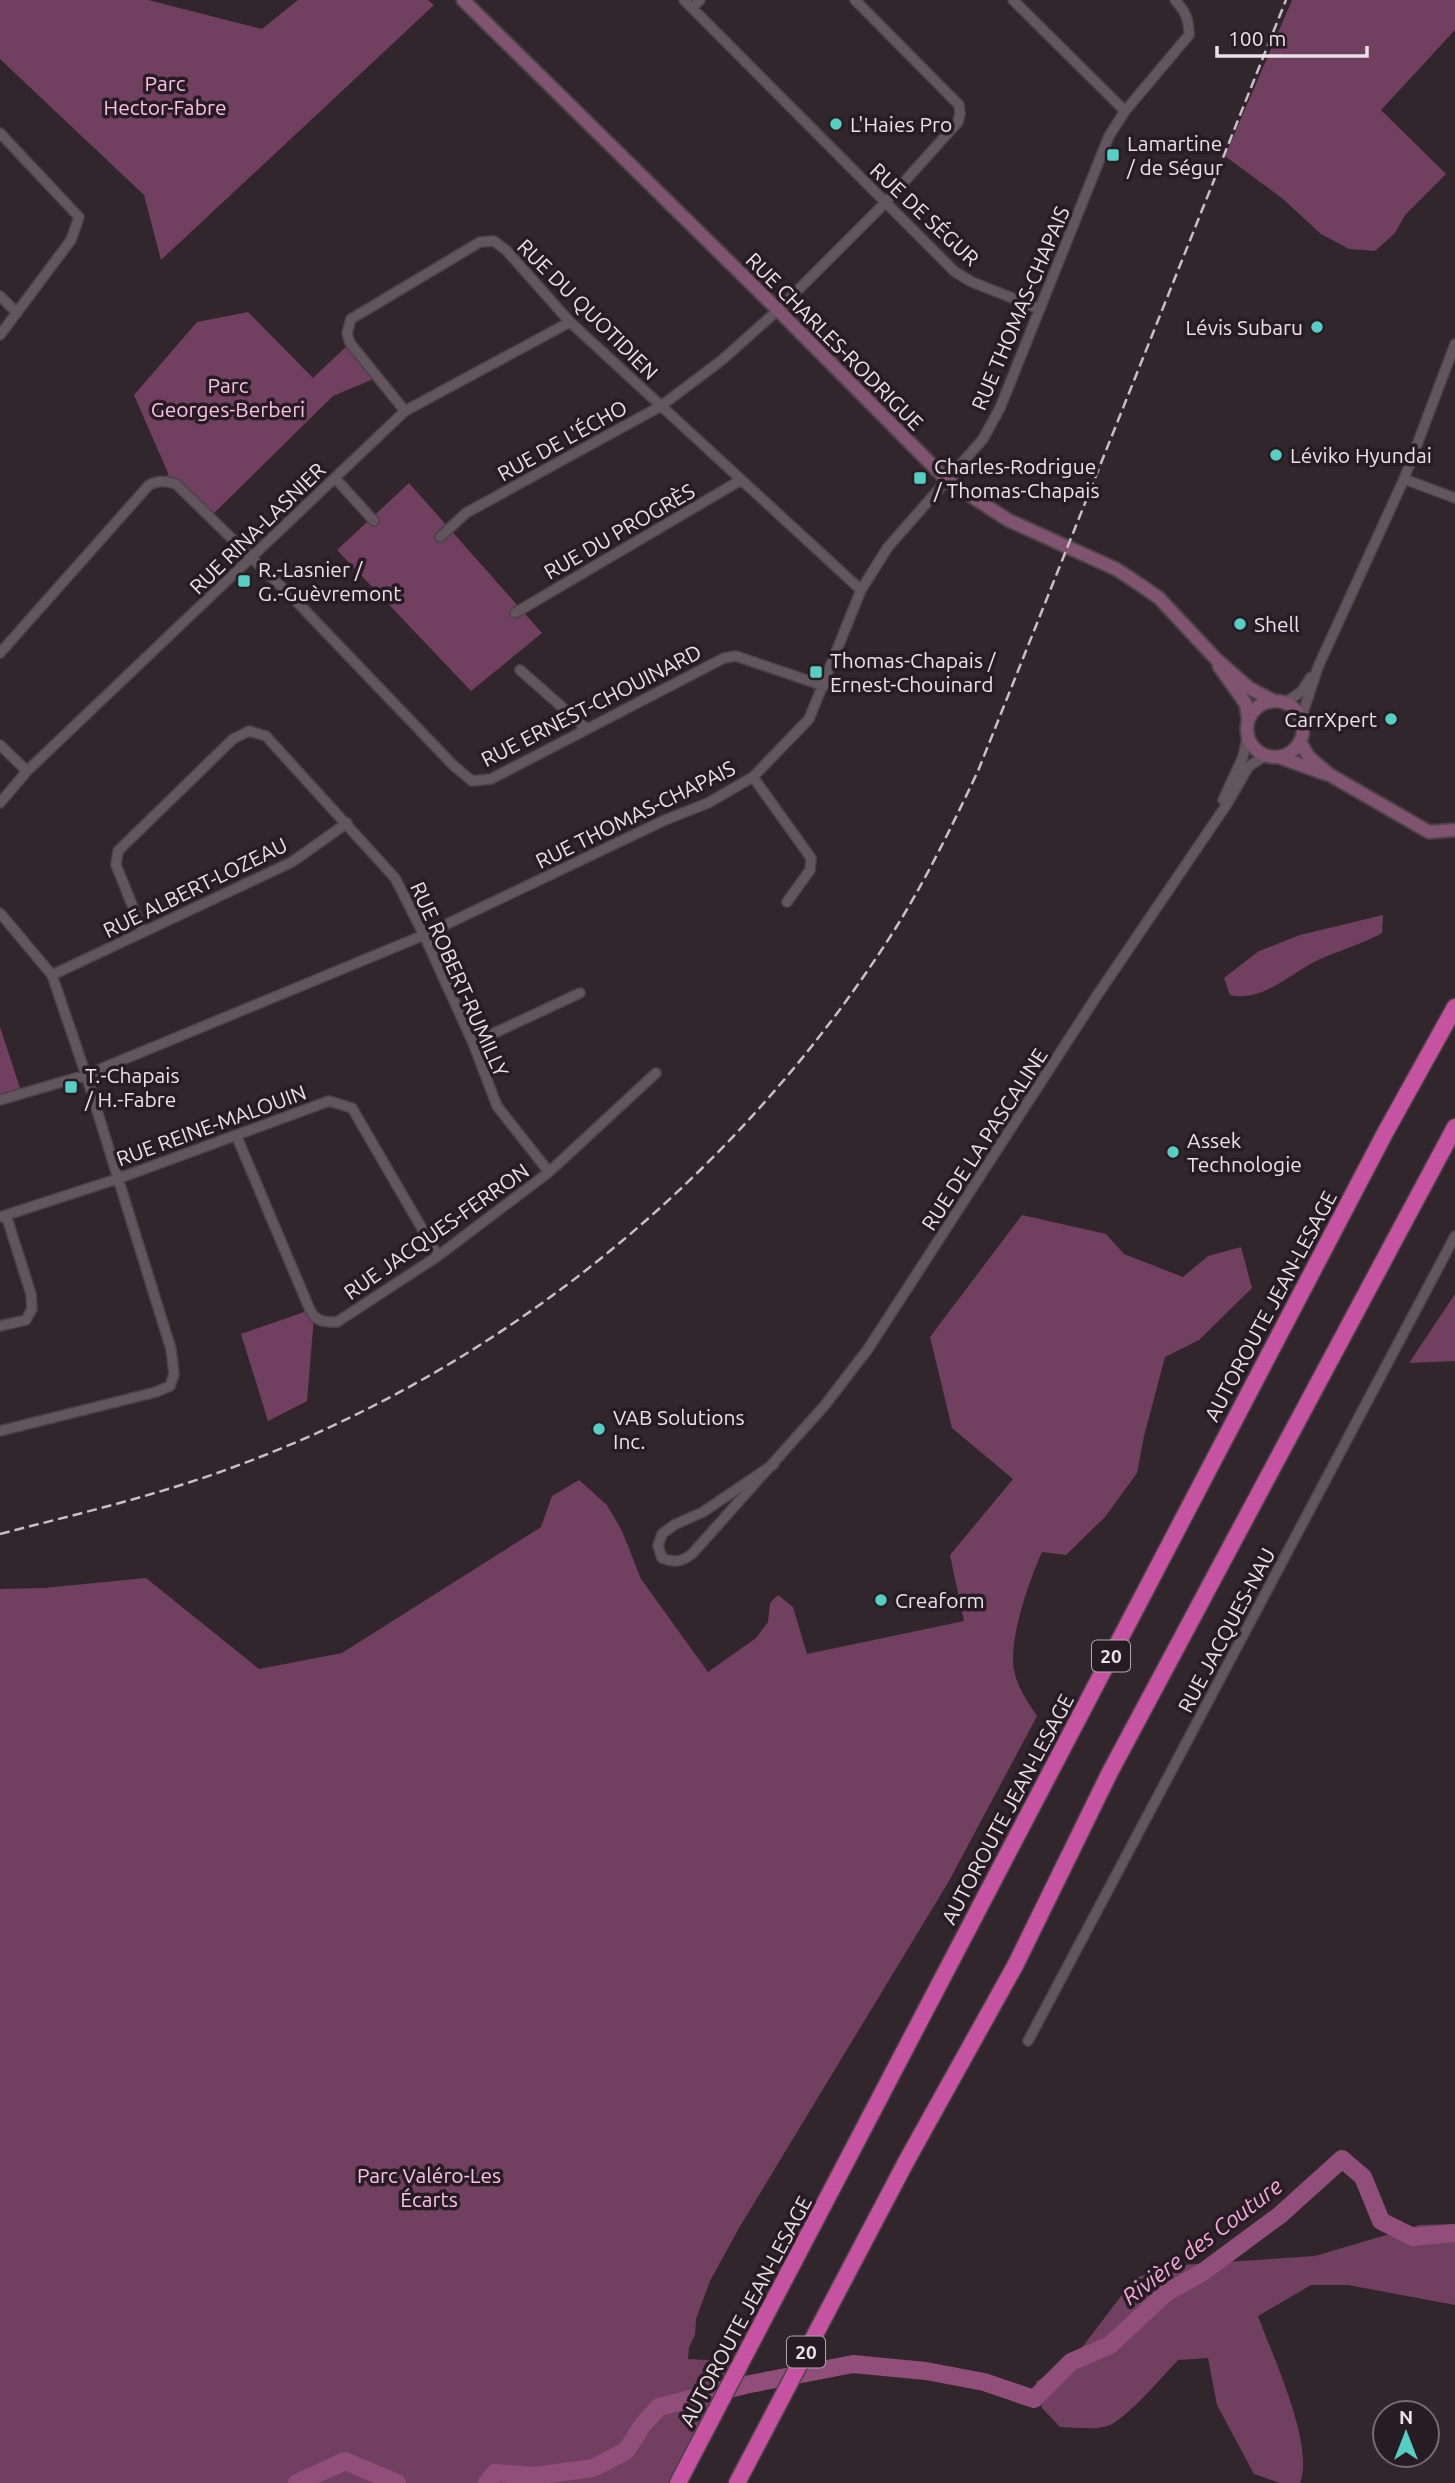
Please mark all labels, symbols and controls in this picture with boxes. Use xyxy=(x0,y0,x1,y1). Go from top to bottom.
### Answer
scale bar xyxy=(1217,14,1368,58)
text: 100 m xyxy=(1228,26,1286,50)
park label: Parc Hector-Fabre xyxy=(104,71,226,119)
place label: L'Haies Pro xyxy=(850,112,952,136)
marker: L'Haies Pro xyxy=(828,116,844,132)
place label: Lamartine / de Ségur xyxy=(1126,131,1223,179)
marker: Lamartine / de Ségur xyxy=(1105,147,1121,163)
street label: RUE DE SÉGUR xyxy=(866,158,984,270)
street label: RUE THOMAS-CHAPAIS xyxy=(966,203,1074,413)
street label: RUE DU QUOTIDIEN xyxy=(513,234,663,384)
street label: RUE CHARLES-RODRIGUE xyxy=(741,247,929,435)
place label: Lévis Subaru xyxy=(1185,315,1303,339)
marker: Lévis Subaru xyxy=(1309,319,1325,335)
park label: Parc Georges-Berberi xyxy=(151,373,305,421)
street label: RUE DE L'ÉCHO xyxy=(493,395,631,485)
place label: Léviko Hyundai xyxy=(1290,443,1432,467)
marker: Léviko Hyundai xyxy=(1268,447,1284,463)
place label: Charles-Rodrigue / Thomas-Chapais xyxy=(933,454,1100,502)
street label: RUE RINA-LASNIER xyxy=(184,457,330,599)
marker: Charles-Rodrigue / Thomas-Chapais xyxy=(912,470,928,486)
street label: RUE DU PROGRÈS xyxy=(540,478,698,584)
place label: R.-Lasnier / G.-Guèvremont xyxy=(258,557,402,605)
marker: R.-Lasnier / G.-Guèvremont xyxy=(236,573,252,589)
place label: Shell xyxy=(1254,612,1300,636)
marker: Shell xyxy=(1232,616,1248,632)
street label: RUE ERNEST-CHOUINARD xyxy=(477,639,705,771)
place label: Thomas-Chapais / Ernest-Chouinard xyxy=(830,648,997,696)
marker: Thomas-Chapais / Ernest-Chouinard xyxy=(808,664,824,680)
place label: CarrXpert xyxy=(1284,707,1377,731)
marker: CarrXpert xyxy=(1383,711,1399,727)
street label: RUE THOMAS-CHAPAIS xyxy=(531,755,739,873)
street label: RUE ALBERT-LOZEAU xyxy=(99,832,291,942)
street label: RUE ROBERT-RUMILLY xyxy=(406,878,514,1080)
street label: RUE DE LA PASCALINE xyxy=(916,1044,1052,1234)
place label: T.-Chapais / H.-Fabre xyxy=(84,1063,180,1111)
marker: T.-Chapais / H.-Fabre xyxy=(63,1079,79,1095)
street label: RUE REINE-MALOUIN xyxy=(113,1080,309,1170)
place label: Assek Technologie xyxy=(1187,1128,1302,1176)
marker: Assek Technologie xyxy=(1165,1144,1181,1160)
street label: RUE JACQUES-FERRON xyxy=(339,1158,533,1304)
street label: AUTOROUTE JEAN-LESAGE xyxy=(1199,1187,1341,1425)
place label: VAB Solutions Inc. xyxy=(613,1405,745,1453)
marker: VAB Solutions Inc. xyxy=(591,1421,607,1437)
street label: RUE JACQUES-NAU xyxy=(1172,1544,1280,1716)
place label: Creaform xyxy=(895,1588,985,1612)
marker: Creaform xyxy=(873,1592,889,1608)
road number: 20 xyxy=(1092,1640,1130,1672)
street label: AUTOROUTE JEAN-LESAGE xyxy=(936,1690,1078,1928)
park label: Parc Valéro-Les Écarts xyxy=(357,2163,501,2211)
water label: Rivière des Couture xyxy=(1117,2173,1287,2309)
street label: AUTOROUTE JEAN-LESAGE xyxy=(674,2192,816,2430)
road number: 20 xyxy=(787,2336,825,2368)
north arrow xyxy=(1371,2399,1441,2469)
text: N xyxy=(1399,2406,1413,2428)

